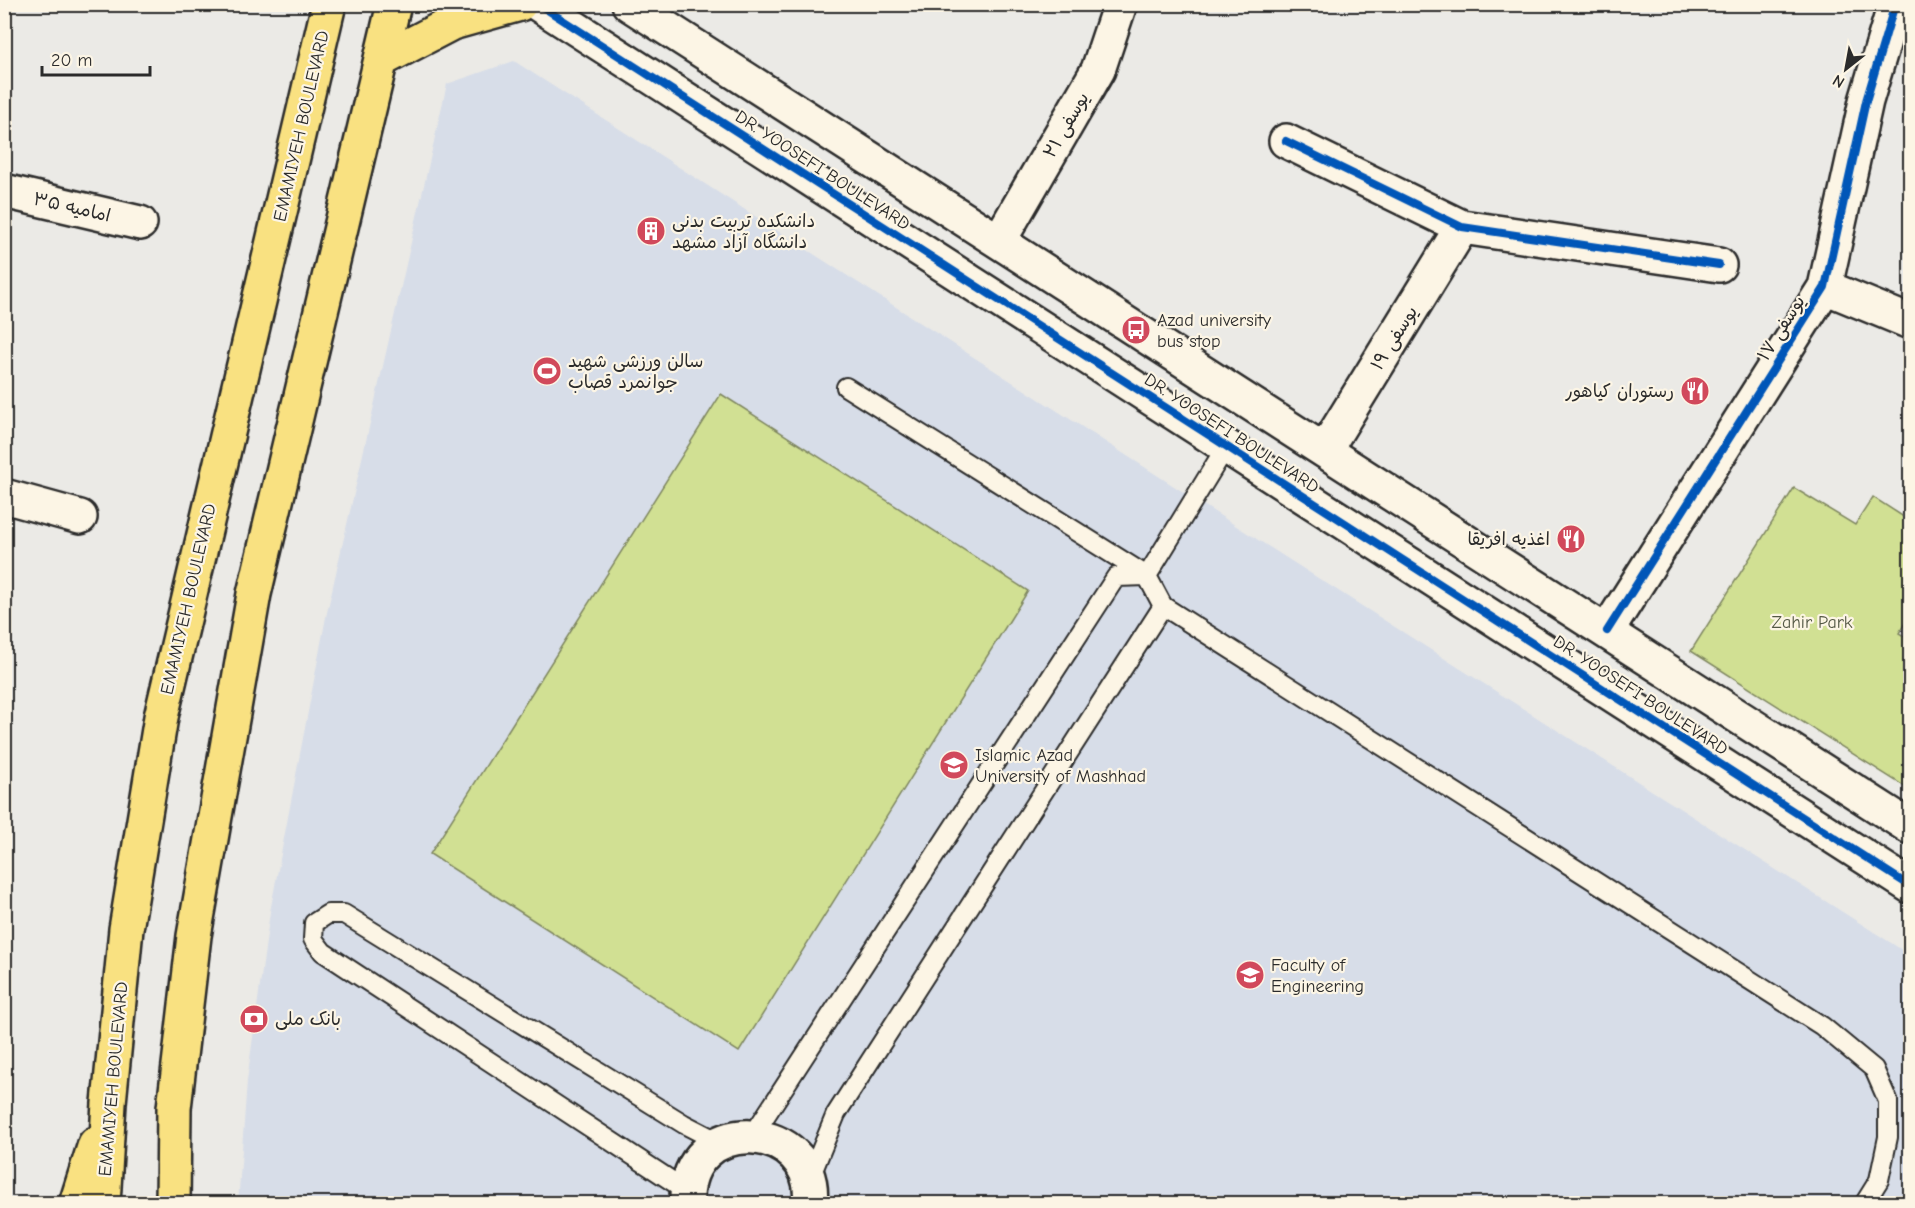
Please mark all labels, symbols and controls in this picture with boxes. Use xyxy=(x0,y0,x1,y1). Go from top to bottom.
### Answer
street label: EMAMIYEH BOULEVARD xyxy=(269,29,334,224)
scale bar xyxy=(42,39,150,77)
north arrow xyxy=(1816,39,1876,99)
text: 20 m xyxy=(51,50,92,71)
text: N xyxy=(1830,71,1848,91)
street label: یوسفی ۲۱ xyxy=(1039,89,1094,162)
street label: DR. YOOSEFI BOULEVARD xyxy=(731,106,914,235)
street label: امامیه ۳۵ xyxy=(31,188,113,227)
place label: دانشکده تربیت بدنی دانشگاه آزاد مشهد xyxy=(672,211,815,253)
building icon: دانشکده تربیت بدنی دانشگاه آزاد مشهد xyxy=(635,215,667,247)
street label: یوسفی ۱۷ xyxy=(1753,292,1810,365)
street label: یوسفی ۱۹ xyxy=(1367,302,1422,374)
place label: Azad university bus stop xyxy=(1157,310,1272,352)
bus stop icon: Azad university bus stop xyxy=(1120,314,1152,346)
place label: سالن ورزشی شهید جوانمرد قصاب xyxy=(568,351,703,393)
sports icon: سالن ورزشی شهید جوانمرد قصاب xyxy=(531,355,563,387)
street label: DR. YOOSEFI BOULEVARD xyxy=(1140,369,1323,498)
restaurant icon: رستوران کیاهور xyxy=(1679,375,1711,407)
place label: رستوران کیاهور xyxy=(1565,381,1674,403)
street label: EMAMIYEH BOULEVARD xyxy=(156,502,221,697)
restaurant icon: اغذیه افریقا xyxy=(1555,523,1587,555)
place label: اغذیه افریقا xyxy=(1467,529,1550,550)
park label: Zahir Park xyxy=(1771,612,1853,633)
street label: DR. YOOSEFI BOULEVARD xyxy=(1549,631,1732,760)
place label: Islamic Azad University of Mashhad xyxy=(975,745,1146,787)
school or university icon: Islamic Azad University of Mashhad xyxy=(938,749,970,781)
place label: Faculty of Engineering xyxy=(1271,955,1364,997)
school or university icon: Faculty of Engineering xyxy=(1234,959,1266,991)
street label: EMAMIYEH BOULEVARD xyxy=(95,981,132,1177)
bank icon: بانک ملی xyxy=(238,1003,270,1035)
place label: بانک ملی xyxy=(275,1009,341,1030)

